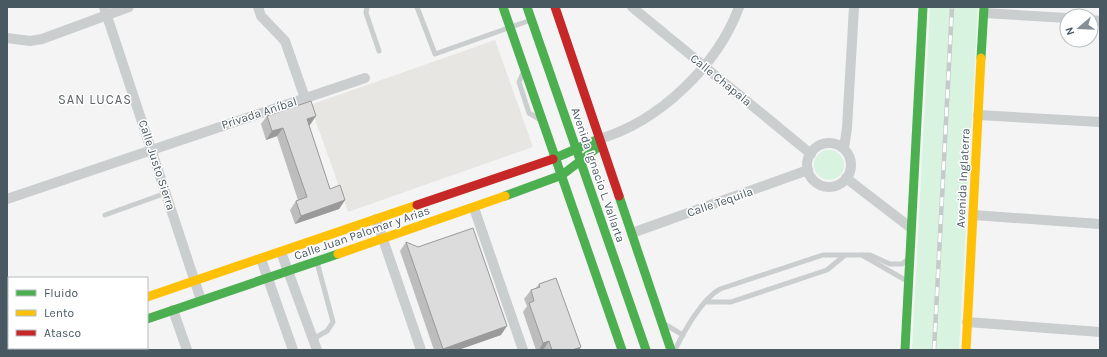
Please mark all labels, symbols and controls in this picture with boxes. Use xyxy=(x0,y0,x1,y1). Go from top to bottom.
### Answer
north arrow xyxy=(1059,8,1099,48)
text: N xyxy=(1063,25,1077,37)
street label: Calle Chapala xyxy=(688,51,754,109)
district label: SAN LUCAS xyxy=(58,92,132,107)
street label: Privada Aníbal xyxy=(219,94,299,132)
street label: Avenida Ignacio L. Vallarta xyxy=(568,106,628,244)
street label: Calle Justo Sierra xyxy=(136,118,178,212)
street label: Avenida Inglaterra xyxy=(953,128,973,228)
street label: Calle Tequila xyxy=(685,184,755,220)
street label: Calle Juan Palomar y Arias xyxy=(292,203,432,263)
legend xyxy=(8,277,148,349)
text: Fluido xyxy=(44,286,78,300)
text: Lento xyxy=(44,306,74,320)
text: Atasco xyxy=(44,326,81,340)

